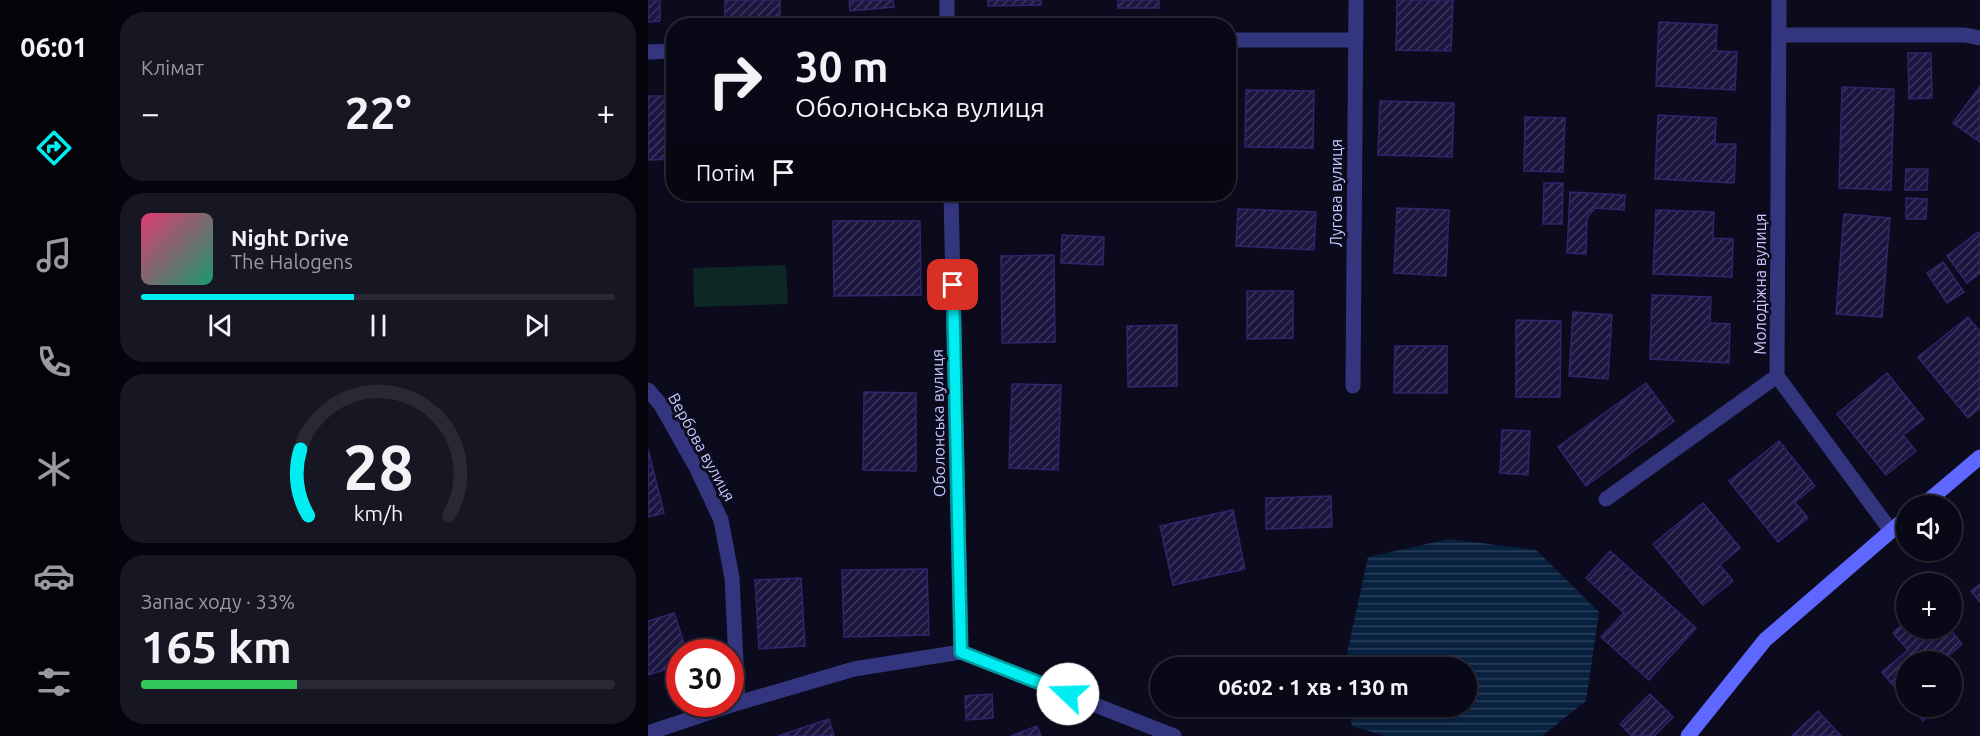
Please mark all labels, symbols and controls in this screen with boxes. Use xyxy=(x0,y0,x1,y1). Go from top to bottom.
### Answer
text: 06:01 xyxy=(20,32,88,62)
icon: right xyxy=(696,42,774,120)
text: 30 m xyxy=(795,43,889,90)
text: Клімат xyxy=(141,56,204,79)
text: 22° xyxy=(345,87,411,138)
text: Оболонська вулиця xyxy=(795,92,1045,122)
text: − xyxy=(141,94,160,131)
text: + xyxy=(596,94,615,131)
icon: directions xyxy=(33,127,75,169)
street label: Лугова вулиця xyxy=(1327,139,1345,247)
icon: arrive xyxy=(767,156,800,189)
text: Потім xyxy=(696,160,755,185)
street label: Молодіжна вулиця xyxy=(1751,213,1769,355)
text: Night Drive xyxy=(231,225,349,250)
icon: music xyxy=(33,234,75,276)
text: The Halogens xyxy=(231,250,353,273)
pin xyxy=(927,259,978,310)
icon: arrive xyxy=(936,268,969,301)
icon: previous xyxy=(204,309,237,342)
icon: pause xyxy=(362,309,395,342)
icon: next xyxy=(520,309,553,342)
icon: phone xyxy=(33,341,75,383)
street label: Оболонська вулиця xyxy=(928,349,948,497)
street label: Вербова вулиця xyxy=(665,390,739,504)
text: 28 xyxy=(343,432,413,502)
icon: climate xyxy=(33,448,75,490)
map controls xyxy=(1896,495,1962,717)
button: sound xyxy=(1896,495,1962,561)
text: km/h xyxy=(353,501,403,525)
icon: car xyxy=(33,555,75,597)
button: + xyxy=(1896,573,1962,639)
text: Запас ходу · 33% xyxy=(141,590,295,613)
text: 165 km xyxy=(141,621,292,672)
speed limit sign: 30 xyxy=(666,639,744,717)
button: − xyxy=(1896,651,1962,717)
icon: filters xyxy=(33,661,75,703)
position arrow xyxy=(1036,662,1100,726)
text: 06:02 · 1 хв · 130 m xyxy=(1218,674,1409,699)

